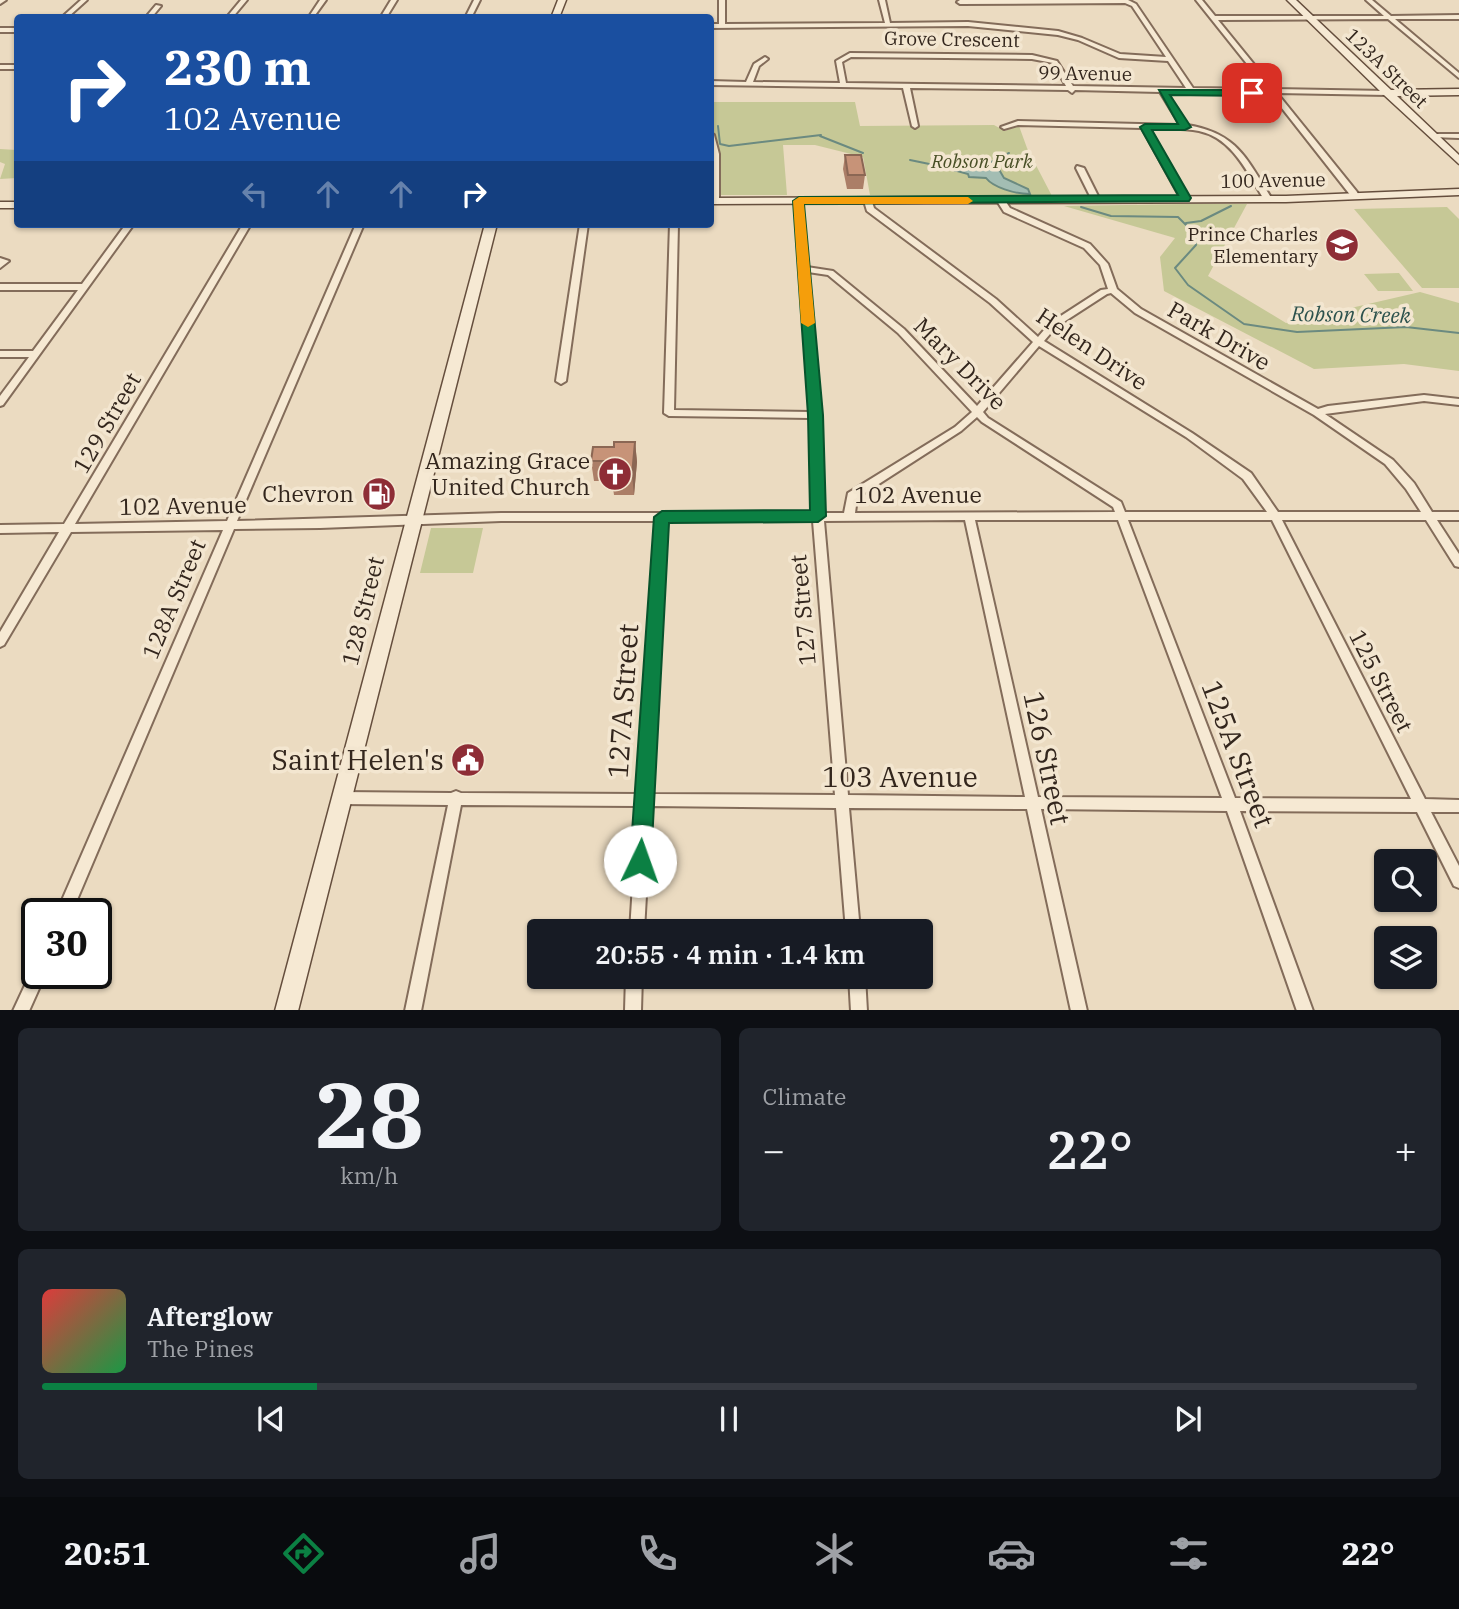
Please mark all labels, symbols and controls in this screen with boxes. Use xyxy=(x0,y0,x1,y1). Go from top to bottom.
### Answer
street label: 123A Street xyxy=(1341,23,1433,113)
street label: Grove Crescent xyxy=(884,26,1020,52)
text: 230 m xyxy=(164,35,311,98)
icon: right xyxy=(49,42,140,133)
street label: 99 Avenue xyxy=(1038,60,1132,86)
pin xyxy=(1222,63,1282,123)
icon: arrive xyxy=(1233,74,1271,112)
text: 102 Avenue xyxy=(164,97,342,139)
park label: Robson Park xyxy=(930,149,1034,173)
street label: 100 Avenue xyxy=(1220,167,1326,193)
icon: left xyxy=(236,175,274,213)
icon: ahead xyxy=(309,175,347,213)
icon: ahead xyxy=(382,175,420,213)
icon: right xyxy=(455,175,493,213)
place label: Prince Charles Elementary xyxy=(1187,222,1319,268)
school or university icon: Prince Charles Elementary xyxy=(1323,226,1361,264)
street label: Park Drive xyxy=(1163,294,1276,377)
water label: Robson Creek xyxy=(1290,299,1412,329)
street label: Helen Drive xyxy=(1031,300,1154,396)
street label: Mary Drive xyxy=(908,311,1013,416)
street label: 129 Street xyxy=(65,367,147,478)
place label: Amazing Grace United Church xyxy=(425,445,590,501)
church icon: Amazing Grace United Church xyxy=(596,455,634,493)
fuel station icon: Chevron xyxy=(360,475,398,513)
place label: Chevron xyxy=(262,478,354,508)
street label: 102 Avenue xyxy=(854,479,982,509)
street label: 102 Avenue xyxy=(119,489,247,521)
street label: 128A Street xyxy=(134,534,212,663)
street label: 128 Street xyxy=(334,553,390,668)
street label: 127 Street xyxy=(782,553,822,667)
street label: 127A Street xyxy=(599,622,646,779)
street label: 125 Street xyxy=(1343,624,1421,737)
street label: 125A Street xyxy=(1193,675,1284,833)
street label: 126 Street xyxy=(1015,688,1080,828)
place label: Saint Helen's xyxy=(272,741,444,778)
public building icon: Saint Helen's xyxy=(449,741,487,779)
street label: 103 Avenue xyxy=(822,758,978,795)
position arrow xyxy=(603,824,677,898)
map controls xyxy=(1374,849,1437,989)
button: search xyxy=(1374,849,1437,912)
speed limit sign: 30 xyxy=(21,898,112,989)
button: layers xyxy=(1374,926,1437,989)
text: 20:55 · 4 min · 1.4 km xyxy=(595,937,865,971)
text: 28 xyxy=(315,1055,424,1173)
text: Climate xyxy=(763,1081,846,1111)
text: 22° xyxy=(1046,1116,1133,1183)
text: − xyxy=(763,1125,785,1174)
text: + xyxy=(1394,1125,1417,1174)
text: km/h xyxy=(340,1160,398,1190)
text: Afterglow xyxy=(147,1299,273,1333)
text: The Pines xyxy=(147,1333,254,1363)
icon: previous xyxy=(252,1400,290,1438)
icon: pause xyxy=(710,1400,748,1438)
icon: next xyxy=(1169,1400,1207,1438)
icon: directions xyxy=(279,1529,328,1578)
icon: music xyxy=(456,1529,505,1578)
icon: phone xyxy=(633,1529,682,1578)
icon: climate xyxy=(810,1529,859,1578)
icon: car xyxy=(987,1529,1036,1578)
icon: filters xyxy=(1164,1529,1213,1578)
text: 20:51 xyxy=(64,1532,151,1574)
text: 22° xyxy=(1341,1532,1395,1574)

